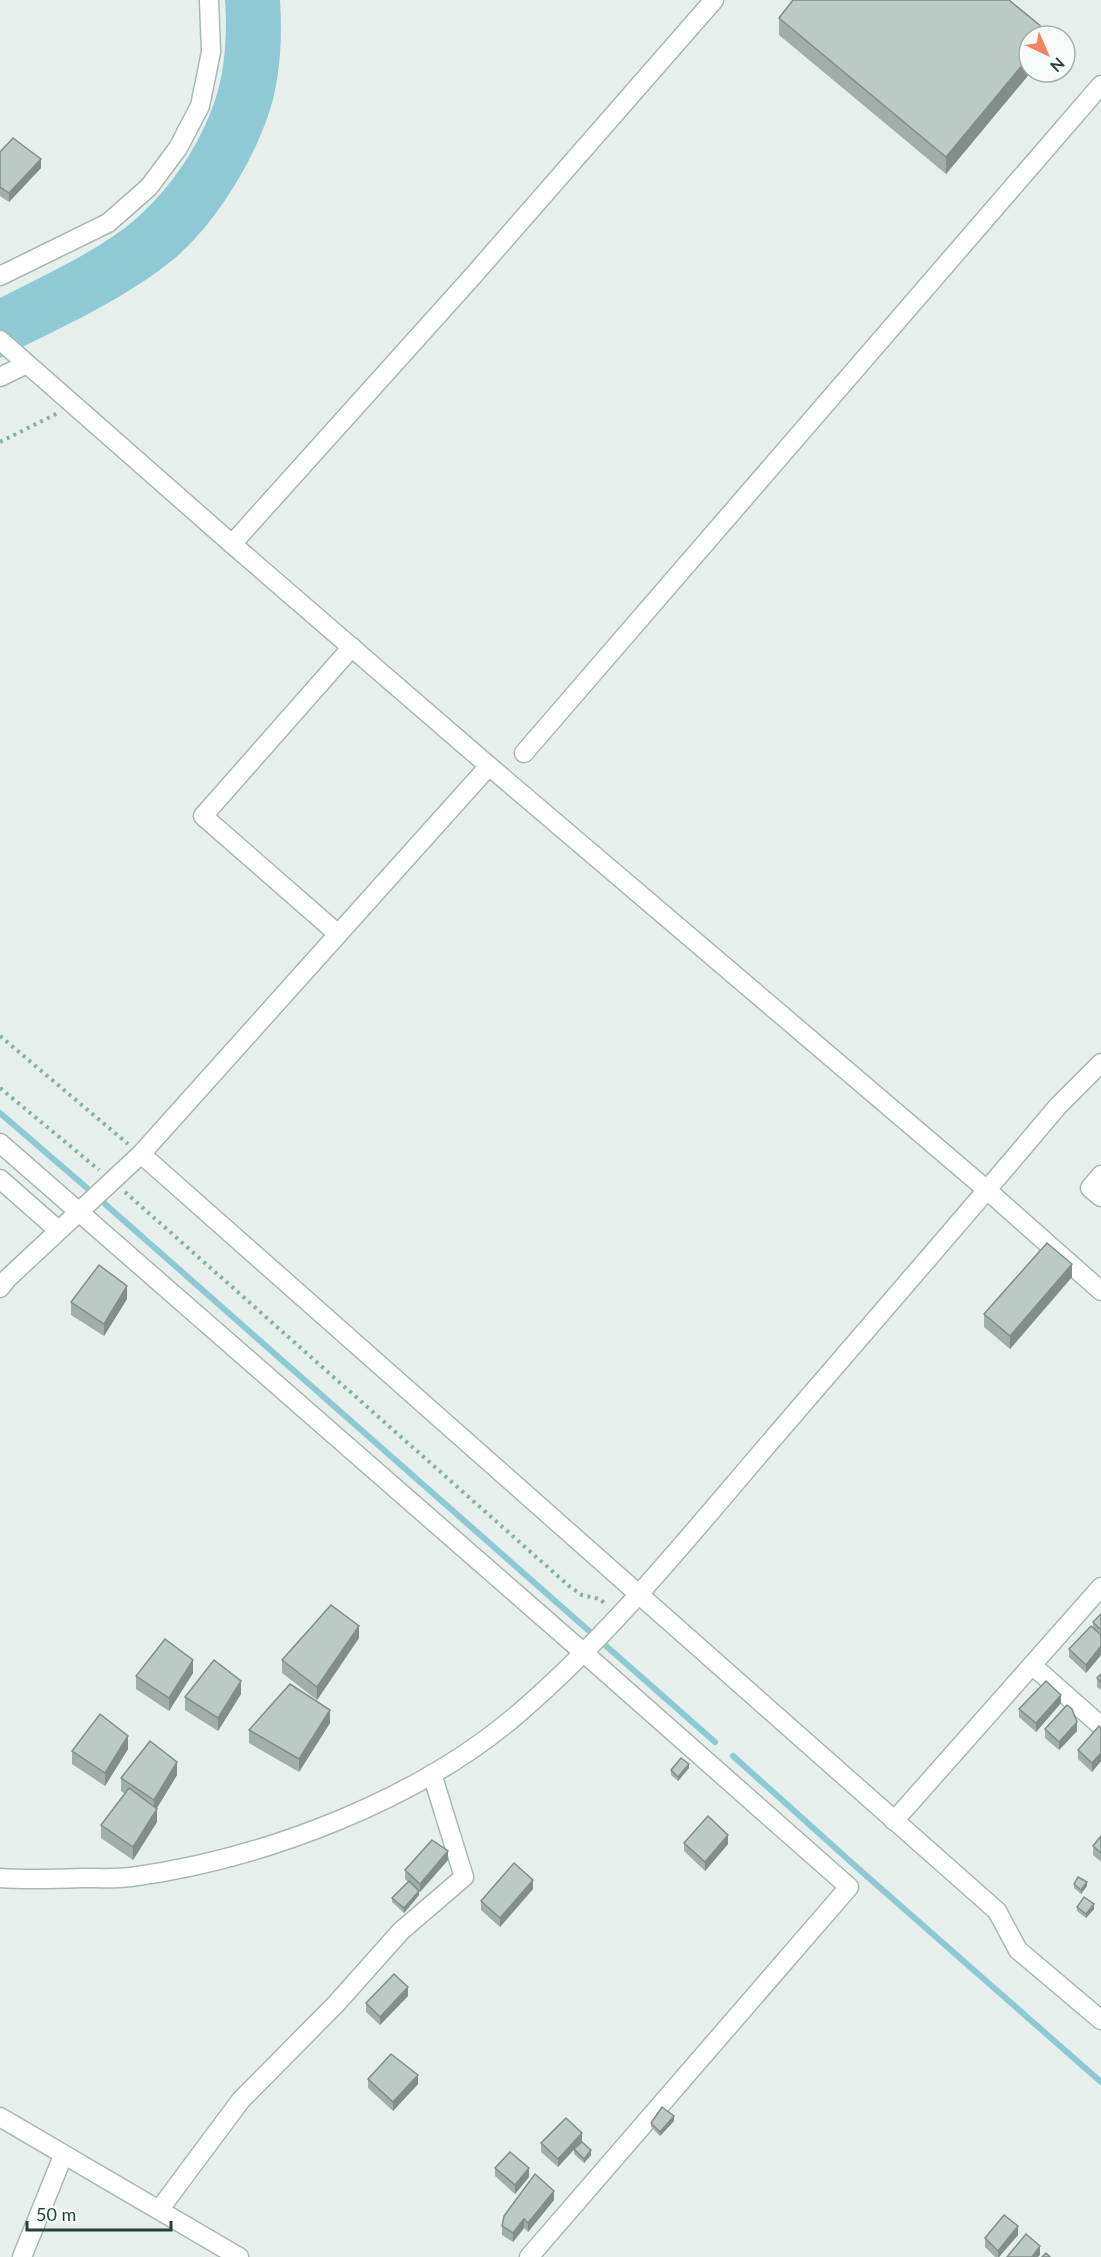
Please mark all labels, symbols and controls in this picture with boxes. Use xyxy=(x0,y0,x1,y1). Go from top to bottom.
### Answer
north arrow xyxy=(1017,24,1077,84)
text: N xyxy=(1047,54,1069,76)
scale bar xyxy=(27,2194,171,2232)
text: 50 m xyxy=(36,2203,76,2225)

